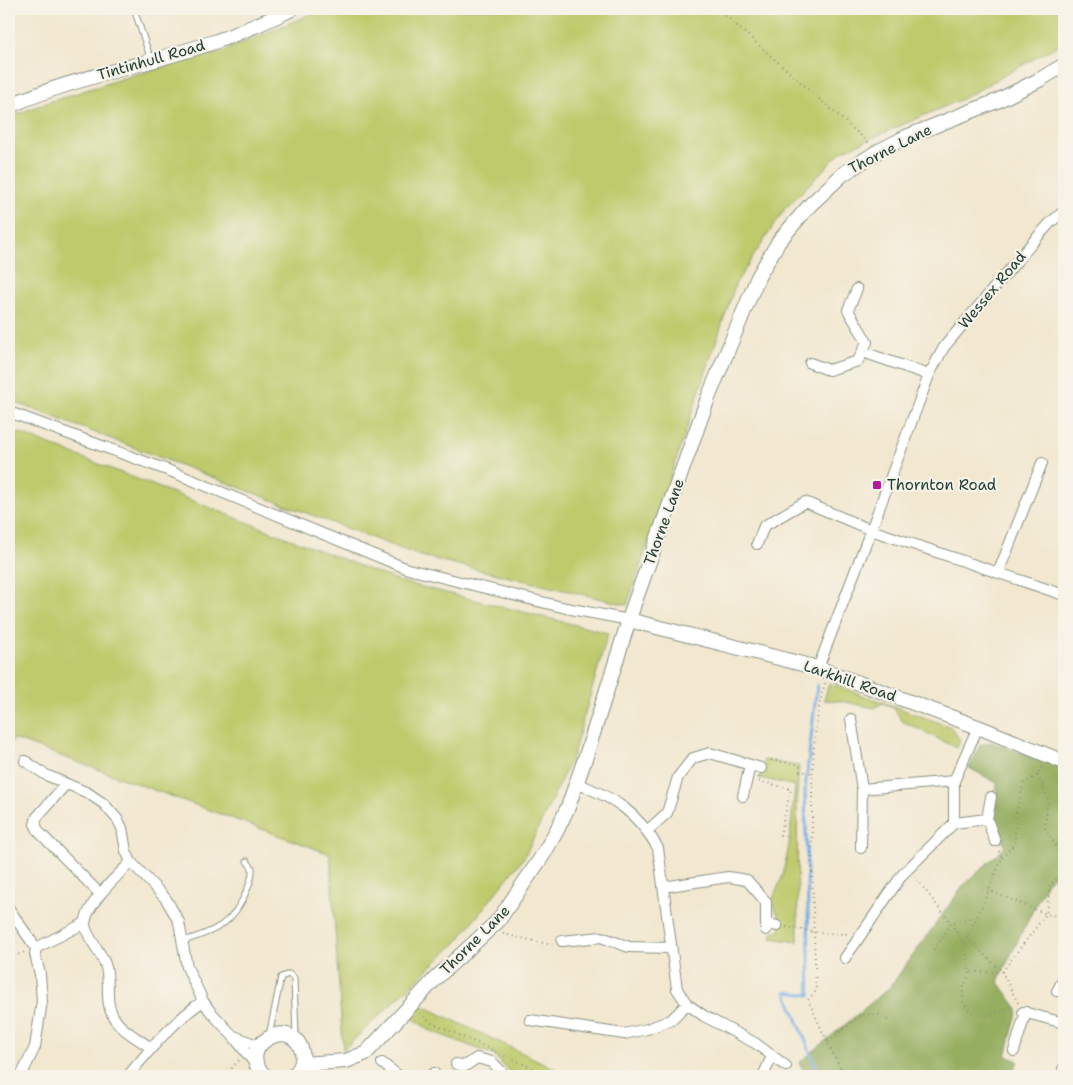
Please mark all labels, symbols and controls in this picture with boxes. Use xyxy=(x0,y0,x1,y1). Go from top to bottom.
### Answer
street label: Tintinhull Road xyxy=(95,35,208,85)
street label: Thorne Lane xyxy=(845,119,935,179)
street label: Wessex Road xyxy=(954,247,1031,333)
place label: Thornton Road xyxy=(887,475,997,495)
street label: Thorne Lane xyxy=(639,476,689,568)
marker: Thornton Road xyxy=(871,479,883,491)
street label: Larkhill Road xyxy=(801,656,900,706)
street label: Thorne Lane xyxy=(436,901,514,979)

